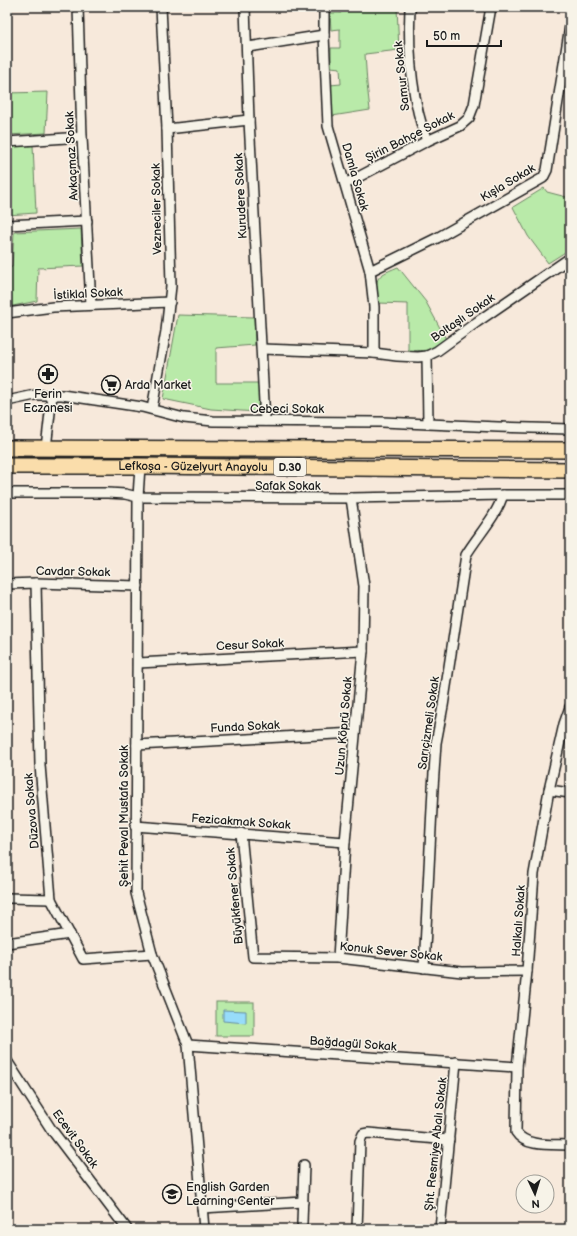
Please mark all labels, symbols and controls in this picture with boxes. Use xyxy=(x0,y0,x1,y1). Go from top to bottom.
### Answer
scale bar xyxy=(427,22,501,48)
text: 50 m xyxy=(433,29,460,44)
street label: Samur Sokak xyxy=(391,40,413,112)
street label: Şirin Bahçe Sokak xyxy=(363,108,457,166)
street label: Avkaçmaz Sokak xyxy=(62,111,82,201)
street label: Damla Sokak xyxy=(338,141,372,213)
street label: Kurudere Sokak xyxy=(231,153,251,239)
street label: Kışla Sokak xyxy=(478,161,538,205)
street label: Vezneciler Sokak xyxy=(149,163,165,255)
street label: İstiklal Sokak xyxy=(53,284,123,303)
street label: Boltaşlı Sokak xyxy=(428,290,498,346)
pharmacy icon: Ferin Eczanesi xyxy=(37,363,59,385)
supermarket icon: Arda Market xyxy=(100,374,122,396)
place label: Arda Market xyxy=(125,378,192,393)
place label: Ferin Eczanesi xyxy=(23,387,73,416)
street label: Cebeci Sokak xyxy=(250,402,324,417)
road number: D.30 xyxy=(274,458,306,476)
street label: Lefkoşa - Güzelyurt Anayolu xyxy=(118,459,268,475)
street label: Safak Sokak xyxy=(255,479,321,494)
street label: Cavdar Sokak xyxy=(36,564,110,580)
street label: Cesur Sokak xyxy=(216,636,284,654)
street label: Sarıçizmeli Sokak xyxy=(415,675,443,771)
street label: Uzun Köprü Sokak xyxy=(332,676,356,776)
street label: Funda Sokak xyxy=(210,718,280,736)
street label: Şehit Peval Mustafa Sokak xyxy=(117,745,132,887)
street label: Düzova Sokak xyxy=(21,773,43,849)
street label: Fezicakmak Sokak xyxy=(191,811,291,833)
street label: Büyükfener Sokak xyxy=(223,847,247,945)
street label: Halkalı Sokak xyxy=(509,885,529,957)
street label: Konuk Sever Sokak xyxy=(339,939,443,965)
street label: Bağdagül Sokak xyxy=(309,1033,397,1055)
street label: Şht. Resmiye Abalı Sokak xyxy=(422,1076,450,1212)
street label: Ecevit Sokak xyxy=(49,1107,101,1171)
north arrow xyxy=(515,1174,555,1214)
place label: English Garden Learning Center xyxy=(186,1180,275,1209)
school or university icon: English Garden Learning Center xyxy=(161,1183,183,1205)
text: N xyxy=(531,1197,540,1210)

